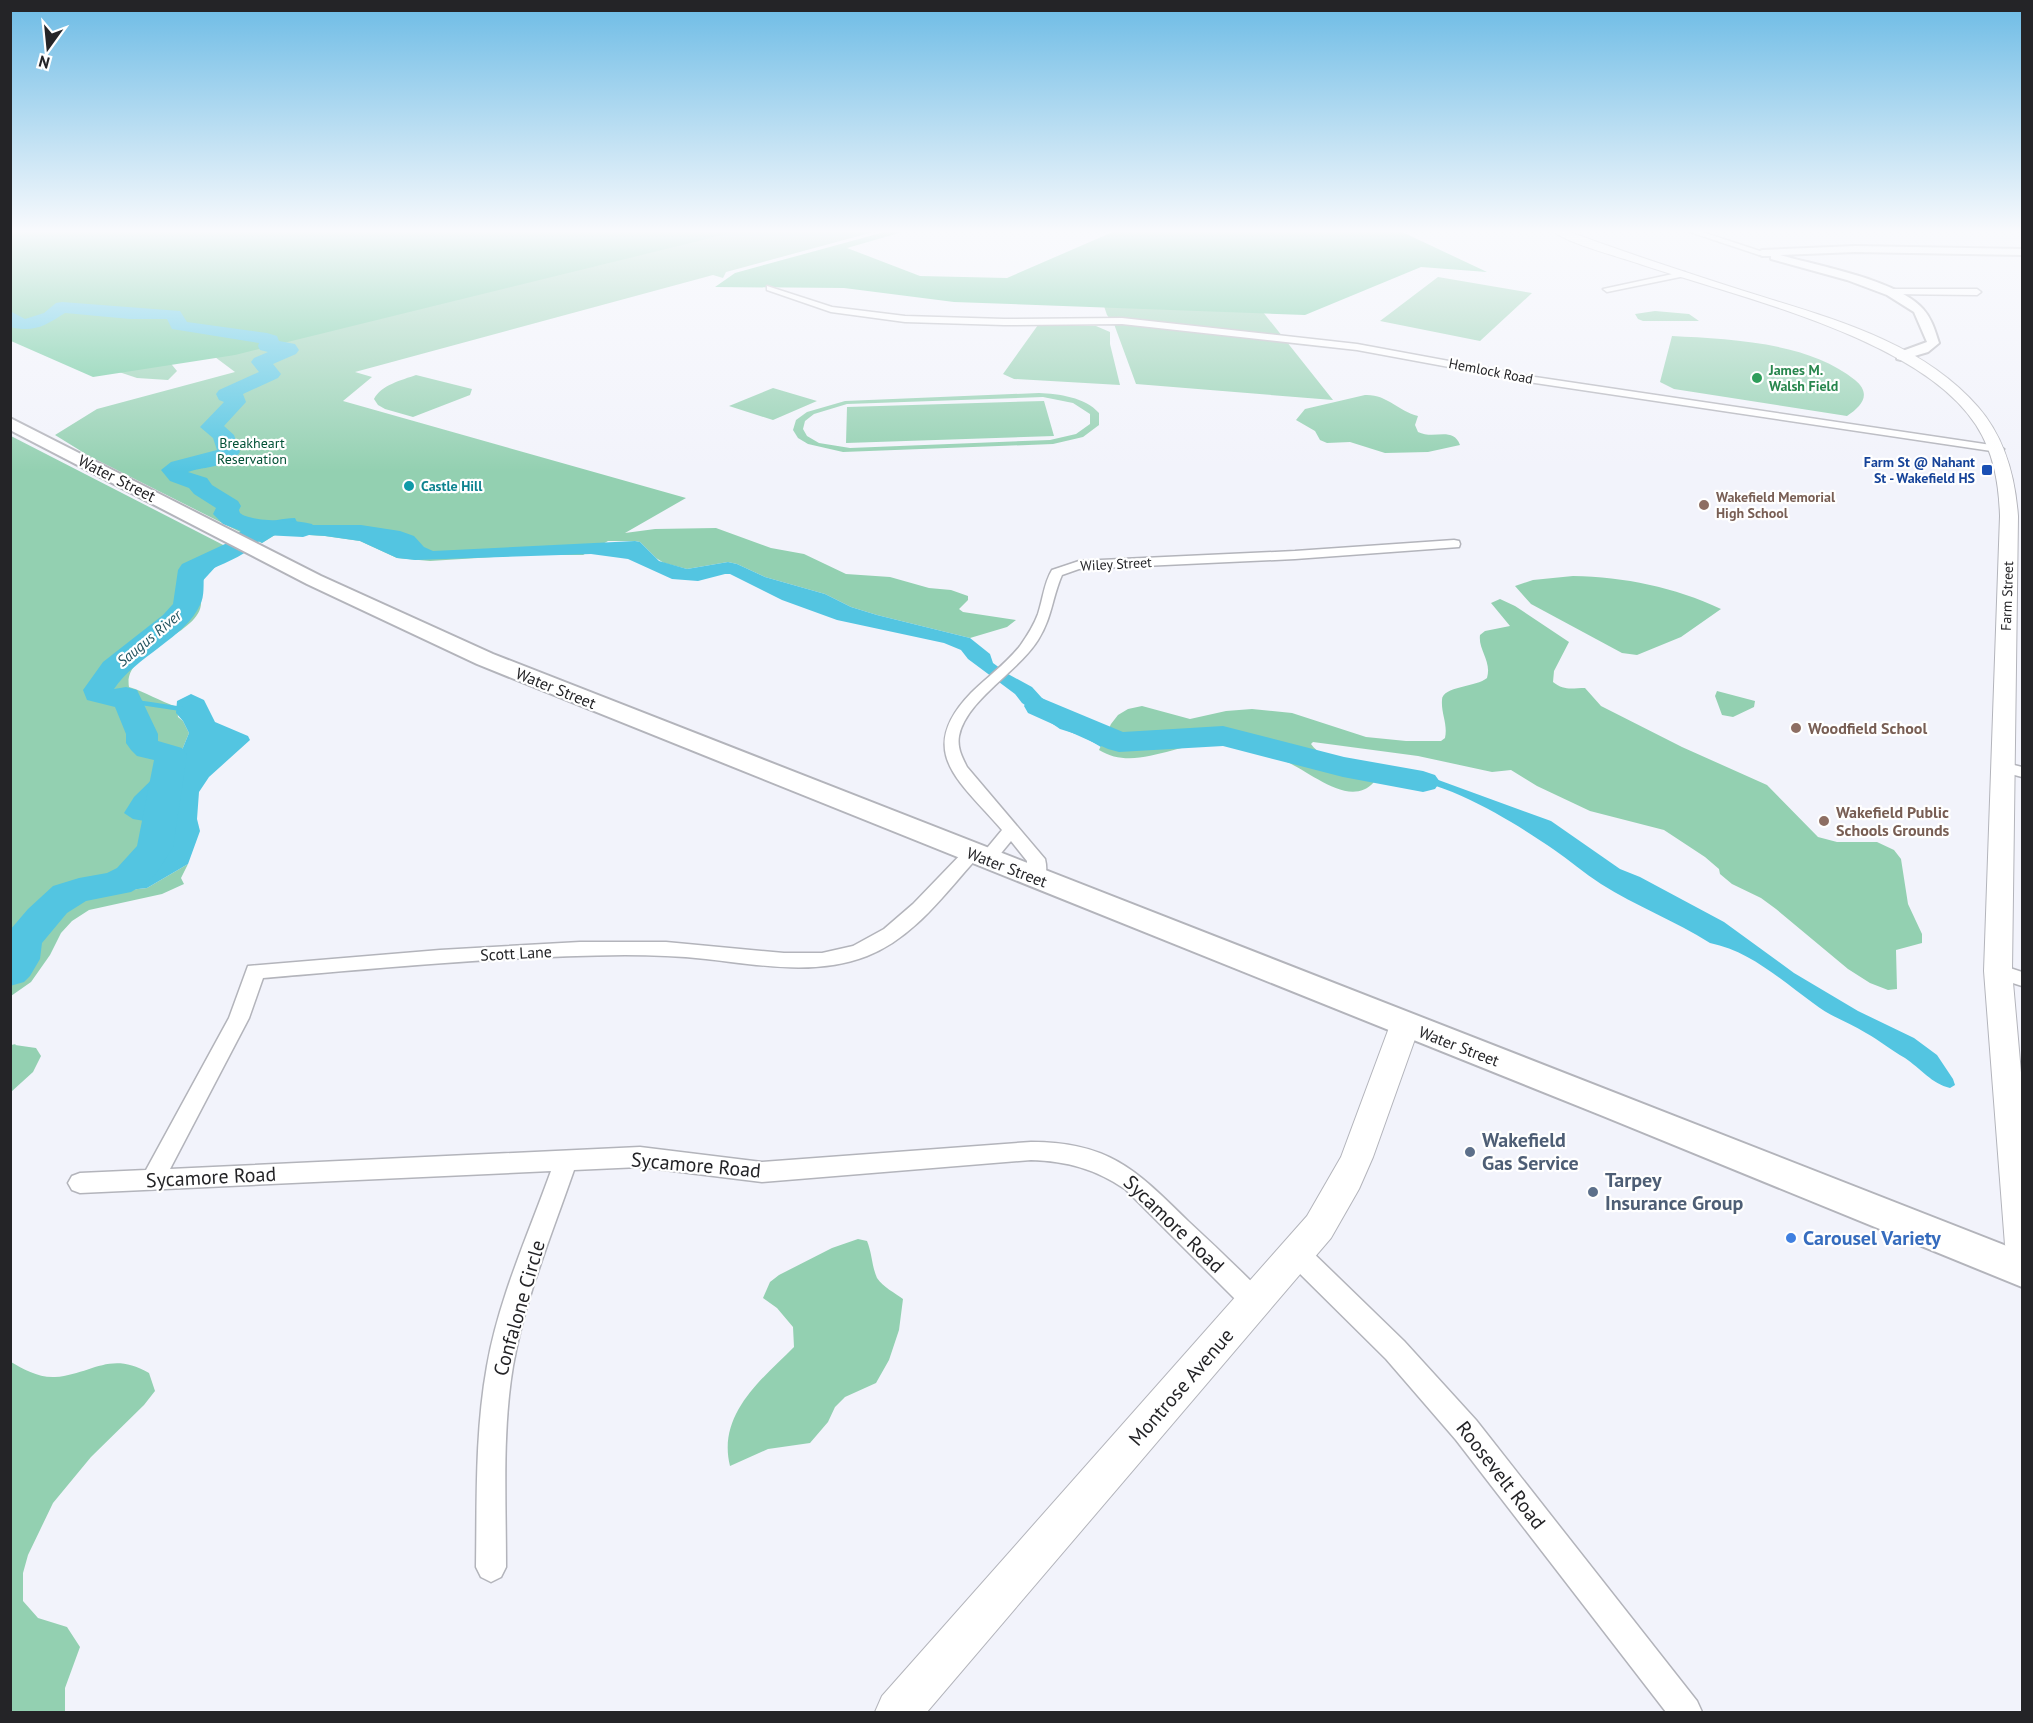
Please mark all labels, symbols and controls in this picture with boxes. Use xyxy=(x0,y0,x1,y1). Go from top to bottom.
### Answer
north arrow xyxy=(18,18,78,78)
text: N xyxy=(36,51,52,74)
street label: Hemlock Road xyxy=(1447,354,1535,388)
place label: James M. Walsh Field xyxy=(1768,361,1838,395)
marker: James M. Walsh Field xyxy=(1750,371,1764,385)
park label: Breakheart Reservation xyxy=(217,434,287,468)
street label: Water Street xyxy=(75,450,160,506)
place label: Farm St @ Nahant St - Wakefield HS xyxy=(1864,453,1975,487)
marker: Farm St @ Nahant St - Wakefield HS xyxy=(1980,463,1994,477)
place label: Castle Hill xyxy=(421,477,483,495)
marker: Castle Hill xyxy=(402,479,416,493)
place label: Wakefield Memorial High School xyxy=(1716,488,1836,522)
marker: Wakefield Memorial High School xyxy=(1697,498,1711,512)
street label: Wiley Street xyxy=(1080,553,1153,575)
street label: Farm Street xyxy=(1997,561,2017,631)
water label: Saugus River xyxy=(113,605,186,670)
street label: Water Street xyxy=(513,663,599,713)
place label: Woodfield School xyxy=(1808,718,1927,738)
marker: Woodfield School xyxy=(1789,721,1803,735)
place label: Wakefield Public Schools Grounds xyxy=(1836,802,1950,840)
marker: Wakefield Public Schools Grounds xyxy=(1817,814,1831,828)
street label: Water Street xyxy=(964,843,1051,892)
street label: Scott Lane xyxy=(480,941,552,965)
street label: Water Street xyxy=(1416,1022,1503,1071)
place label: Wakefield Gas Service xyxy=(1482,1127,1579,1176)
marker: Wakefield Gas Service xyxy=(1463,1145,1477,1159)
street label: Sycamore Road xyxy=(630,1146,762,1184)
street label: Sycamore Road xyxy=(145,1161,277,1193)
place label: Tarpey Insurance Group xyxy=(1605,1167,1744,1216)
street label: Sycamore Road xyxy=(1118,1169,1230,1279)
marker: Tarpey Insurance Group xyxy=(1586,1185,1600,1199)
place label: Carousel Variety xyxy=(1803,1225,1941,1251)
marker: Carousel Variety xyxy=(1784,1231,1798,1245)
street label: Confalone Circle xyxy=(487,1237,551,1379)
street label: Montrose Avenue xyxy=(1123,1323,1239,1451)
street label: Roosevelt Road xyxy=(1451,1416,1551,1534)

